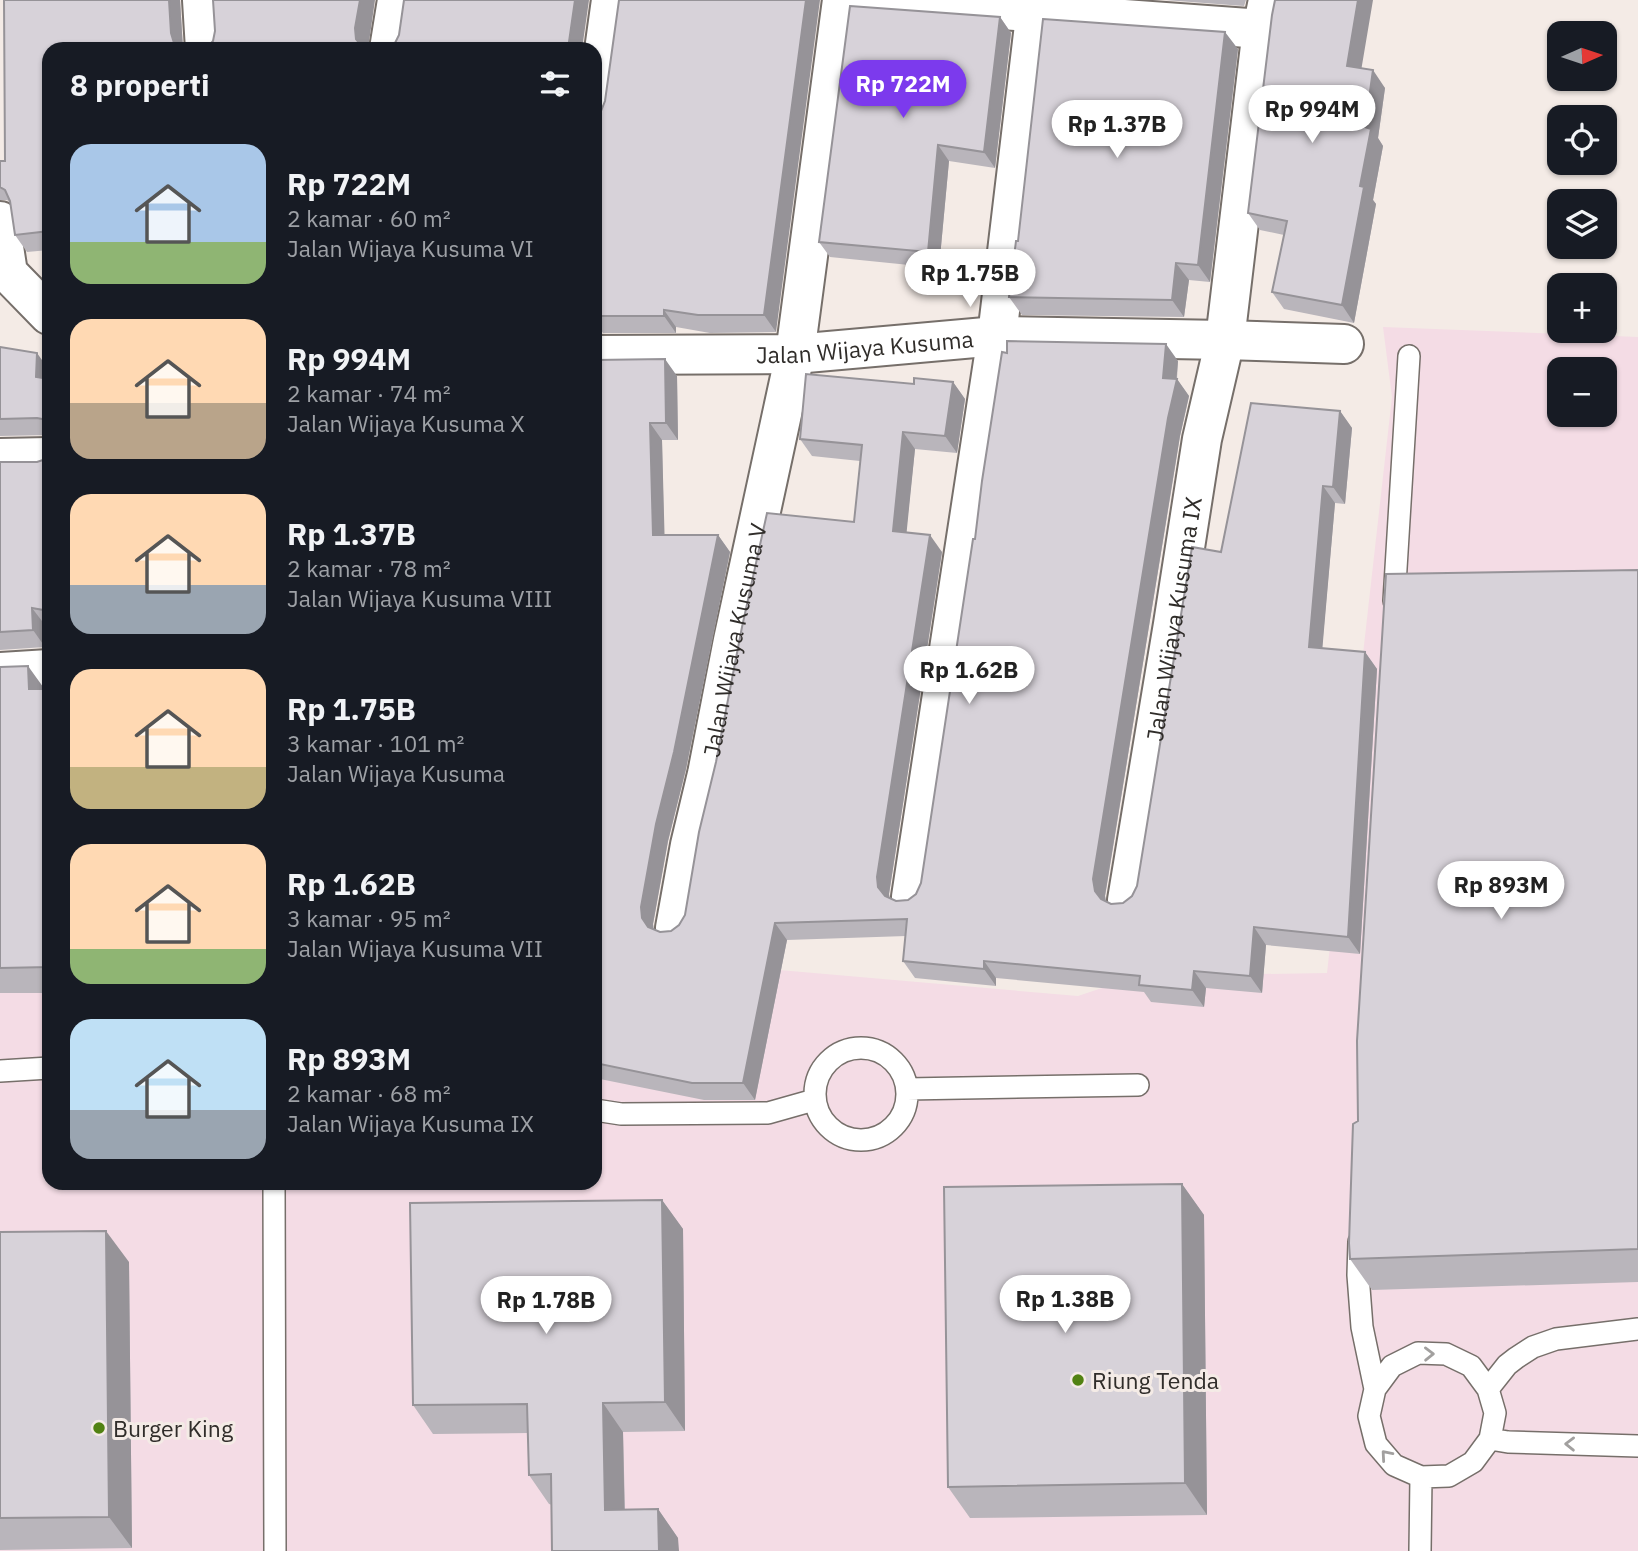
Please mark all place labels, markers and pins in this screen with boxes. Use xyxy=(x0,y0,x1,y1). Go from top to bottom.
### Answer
pin: Rp 722M xyxy=(838,60,968,120)
pin: Rp 994M xyxy=(1247,86,1377,145)
pin: Rp 1.37B xyxy=(1045,100,1189,160)
pin: Rp 1.75B xyxy=(898,250,1042,309)
pin: Rp 1.62B xyxy=(897,646,1041,706)
pin: Rp 893M xyxy=(1436,862,1566,921)
pin: Rp 1.78B xyxy=(474,1276,618,1336)
pin: Rp 1.38B xyxy=(993,1276,1137,1335)
place label: Riung Tenda xyxy=(1092,1365,1219,1395)
marker: Riung Tenda xyxy=(1070,1372,1086,1388)
place label: Burger King xyxy=(113,1413,233,1443)
marker: Burger King xyxy=(91,1420,107,1436)

